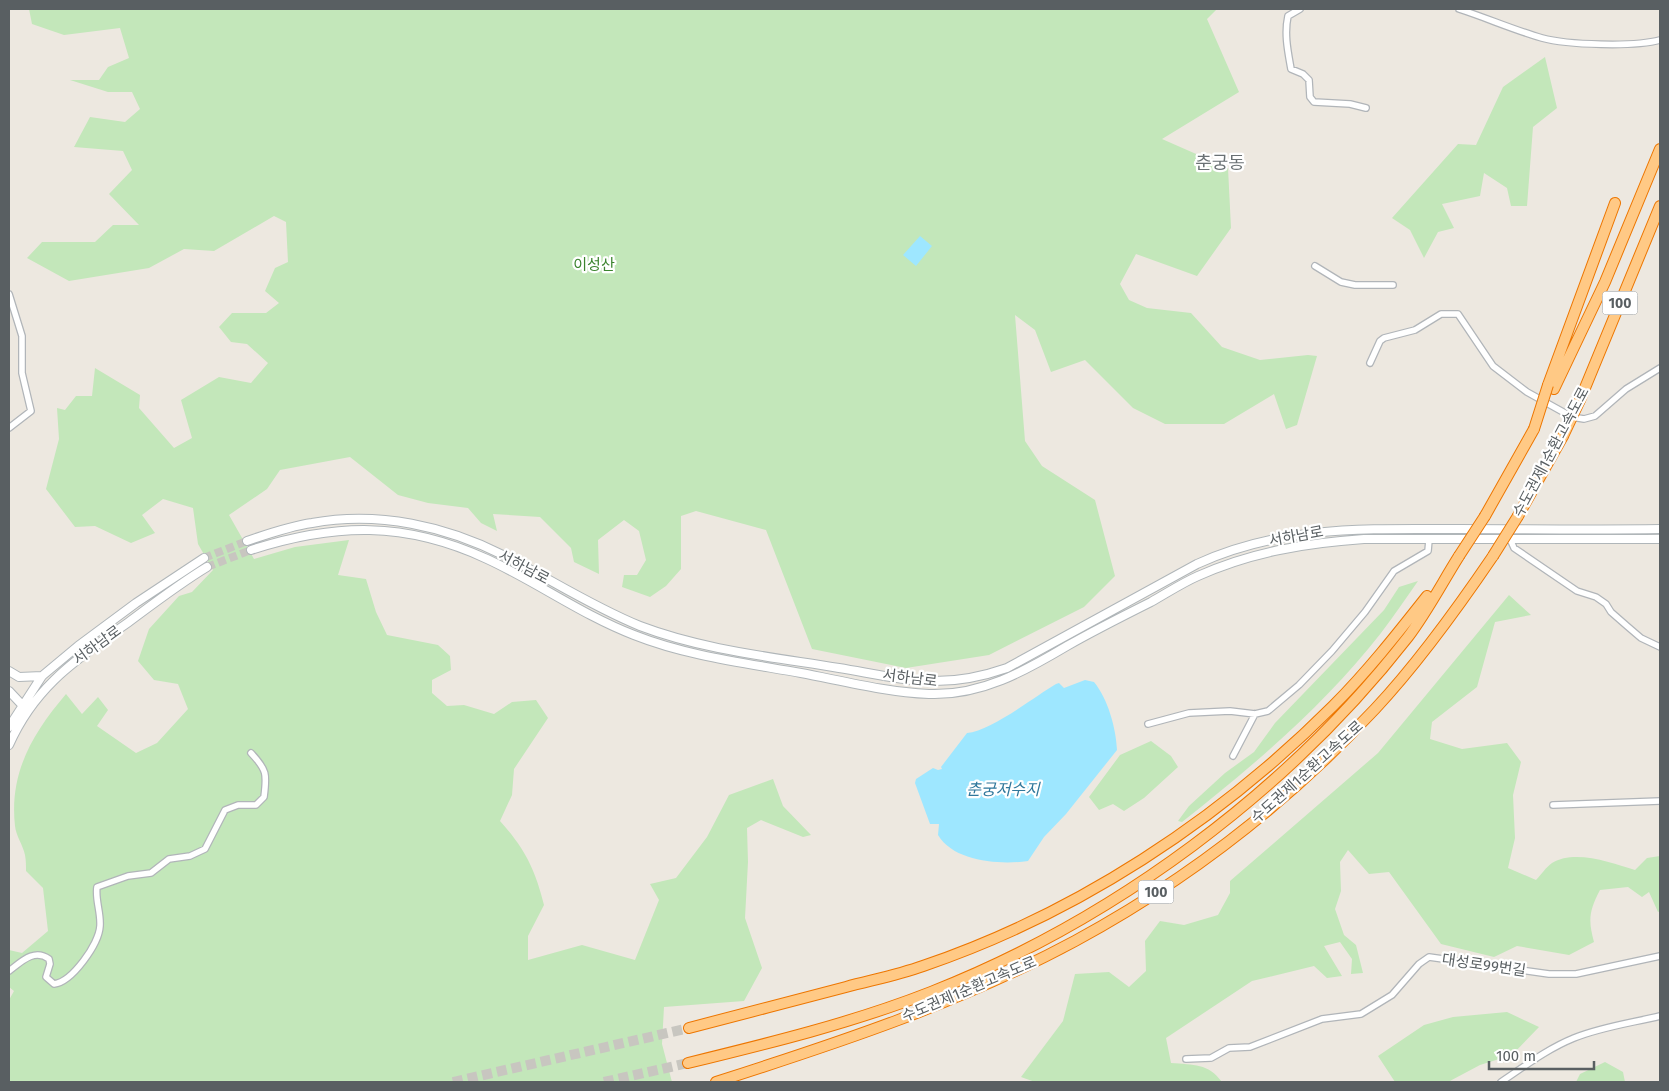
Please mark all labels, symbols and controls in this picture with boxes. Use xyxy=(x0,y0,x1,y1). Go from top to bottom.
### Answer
district label: 춘궁동 xyxy=(1195,152,1245,174)
park label: 이성산 xyxy=(573,256,615,274)
road number: 100 xyxy=(1602,292,1638,314)
street label: 수도권제1순환고속도로 xyxy=(1509,384,1593,520)
street label: 서하남로 xyxy=(1267,522,1325,550)
street label: 서하남로 xyxy=(495,546,553,588)
street label: 서하남로 xyxy=(69,621,125,669)
street label: 서하남로 xyxy=(882,666,938,690)
street label: 수도권제1순환고속도로 xyxy=(1247,717,1367,827)
water label: 춘궁저수지 xyxy=(966,780,1041,799)
road number: 100 xyxy=(1138,880,1174,904)
street label: 대성로99번길 xyxy=(1441,950,1527,980)
street label: 수도권제1순환고속도로 xyxy=(899,952,1039,1026)
scale bar xyxy=(1489,1038,1594,1070)
text: 100 m xyxy=(1496,1047,1536,1065)

